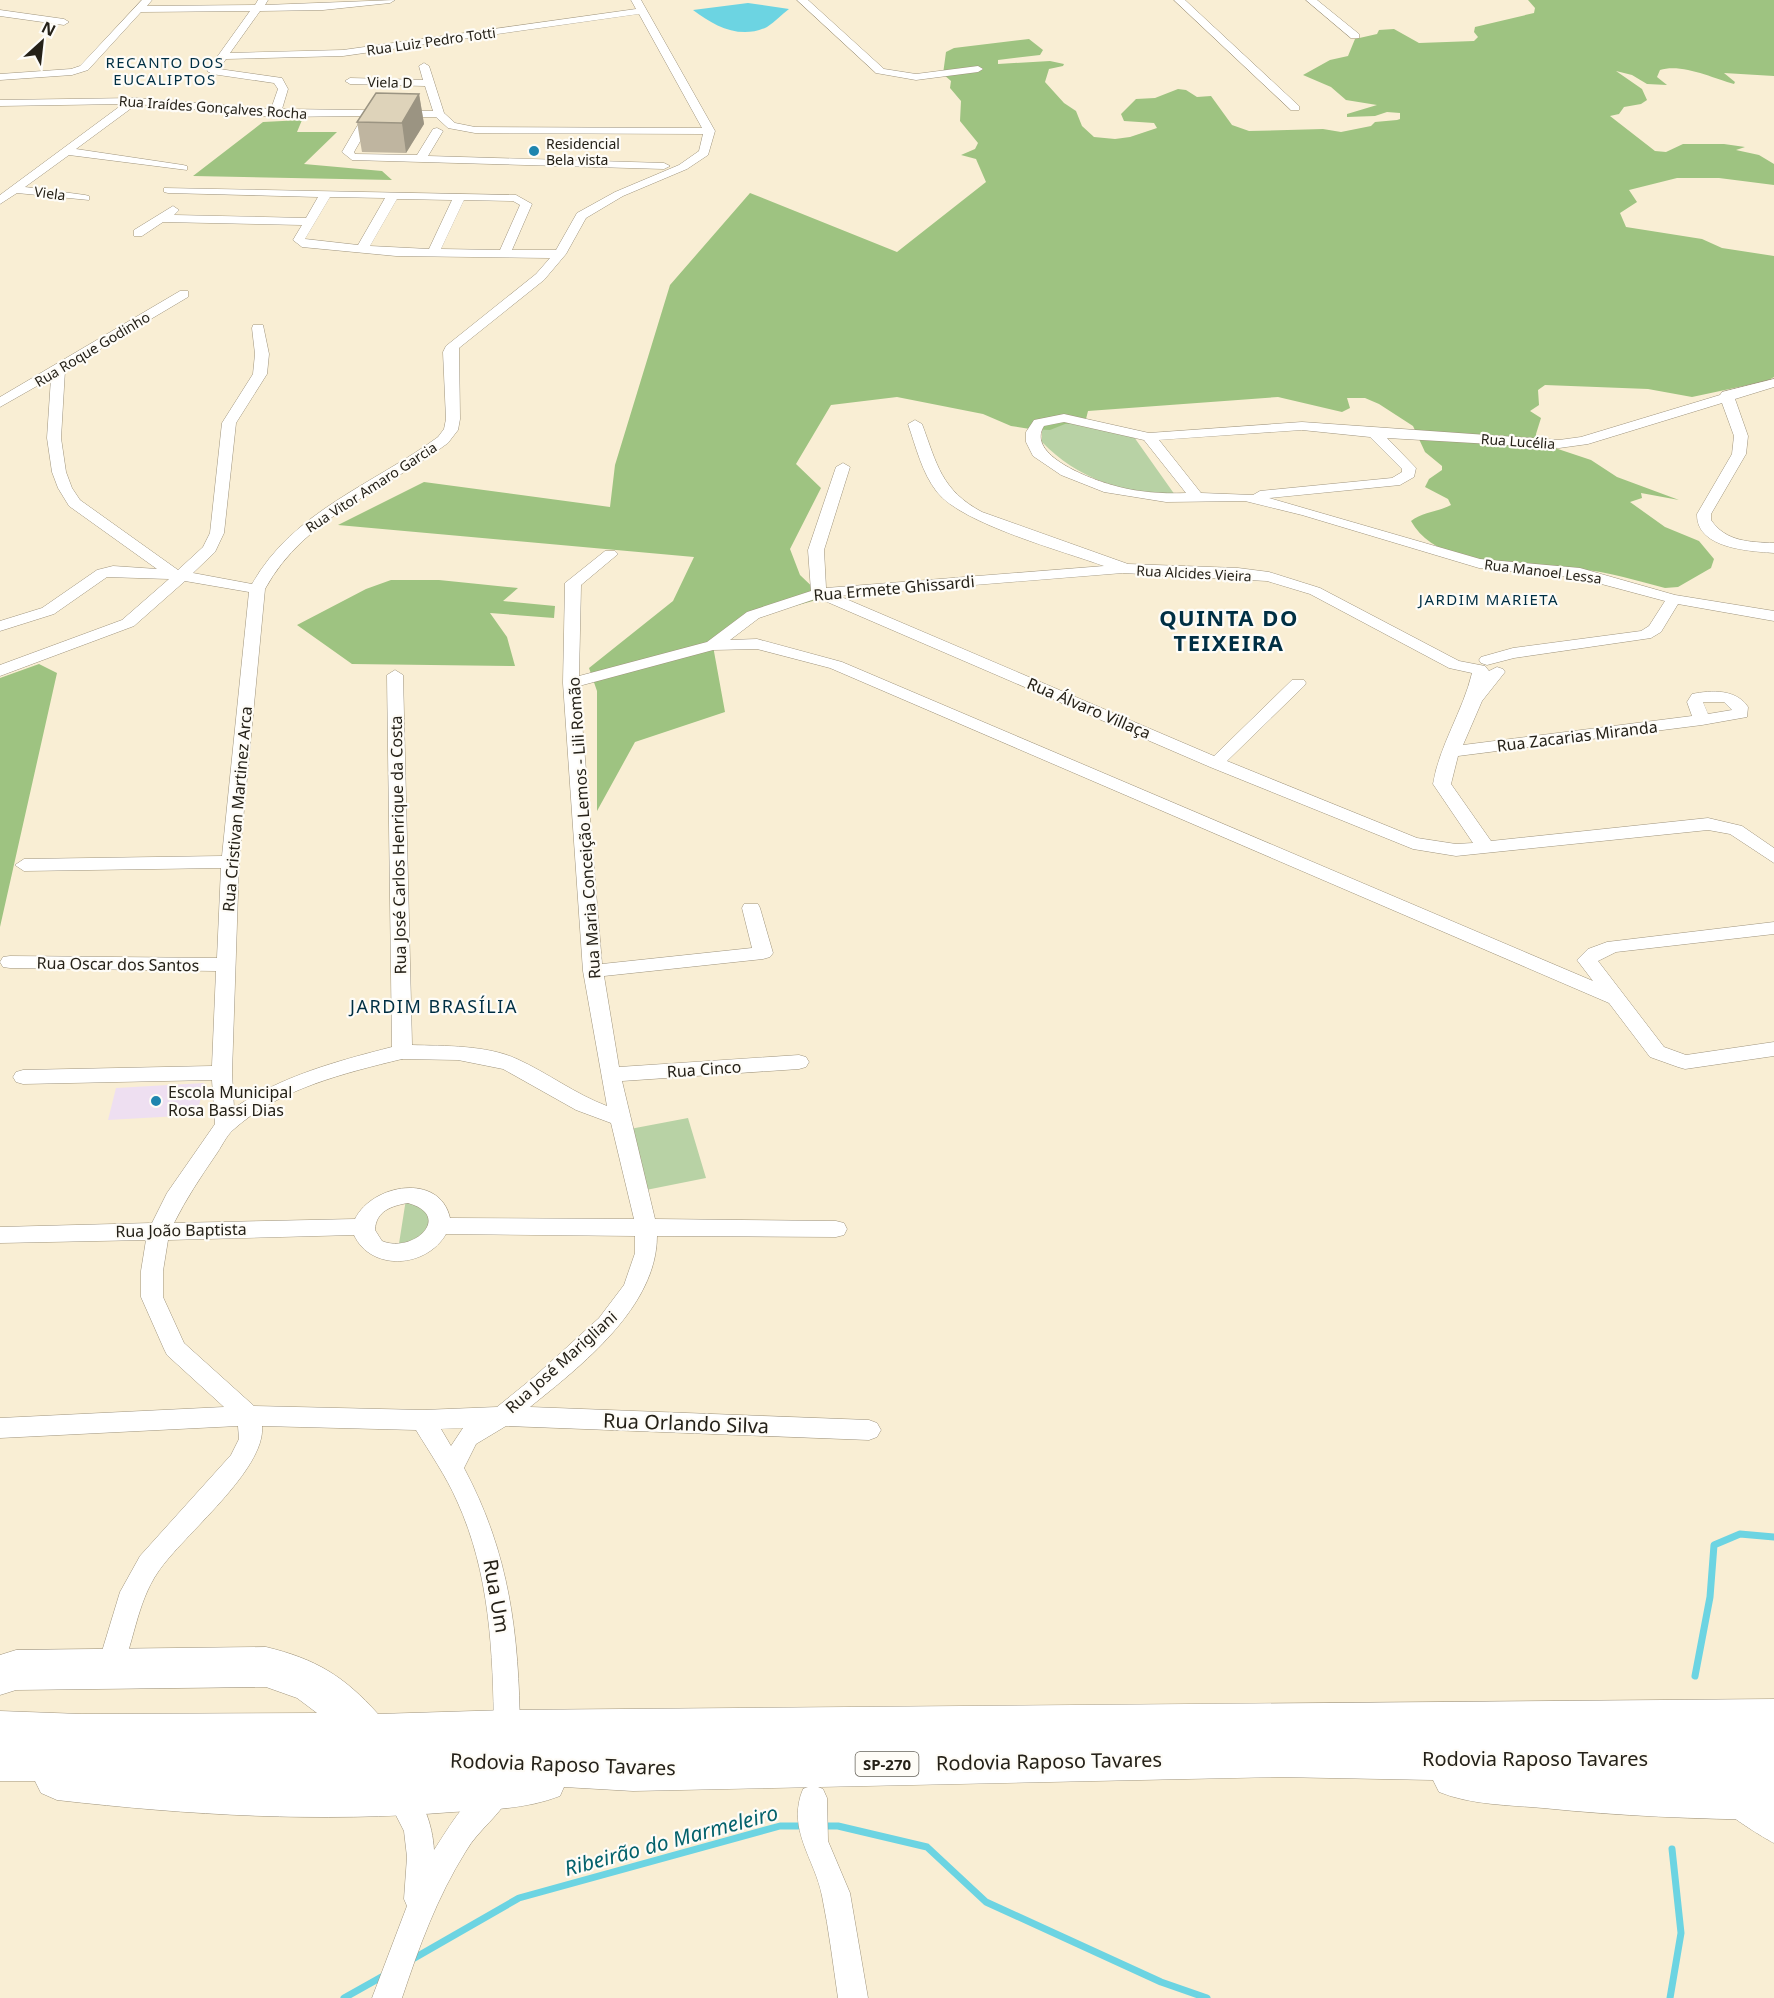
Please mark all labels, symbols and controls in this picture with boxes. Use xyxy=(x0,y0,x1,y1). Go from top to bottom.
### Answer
north arrow xyxy=(12,12,72,72)
text: N xyxy=(38,16,60,41)
street label: Rua Luiz Pedro Totti xyxy=(365,23,497,59)
district label: RECANTO DOS EUCALIPTOS xyxy=(105,52,225,89)
street label: Viela D xyxy=(367,72,413,92)
street label: Rua Iraídes Gonçalves Rocha xyxy=(118,91,308,123)
place label: Residencial Bela vista xyxy=(546,134,620,169)
marker: Residencial Bela vista xyxy=(527,144,541,158)
street label: Viela xyxy=(33,182,67,204)
street label: Rua Roque Godinho xyxy=(31,307,153,391)
street label: Rua Lucélia xyxy=(1480,429,1556,453)
street label: Rua Vitor Amaro Garcia xyxy=(302,437,440,537)
street label: Rua Manoel Lessa xyxy=(1483,554,1603,588)
street label: Rua Alcides Vieira xyxy=(1136,560,1252,586)
street label: Rua Ermete Ghissardi xyxy=(813,570,975,606)
district label: JARDIM MARIETA xyxy=(1417,589,1559,609)
district label: QUINTA DO TEIXEIRA xyxy=(1159,602,1299,657)
street label: Rua Álvaro Villaça xyxy=(1024,672,1154,744)
street label: Rua Maria Conceição Lemos - Lili Romão xyxy=(562,676,606,980)
street label: Rua Cristivan Martinez Arca xyxy=(217,705,257,913)
street label: Rua José Carlos Henrique da Costa xyxy=(385,715,411,975)
street label: Rua Zacarias Miranda xyxy=(1495,715,1659,757)
street label: Rua Oscar dos Santos xyxy=(36,952,200,976)
district label: JARDIM BRASÍLIA xyxy=(348,994,518,1018)
street label: Rua Cinco xyxy=(666,1055,742,1083)
place label: Escola Municipal Rosa Bassi Dias xyxy=(168,1081,292,1121)
marker: Escola Municipal Rosa Bassi Dias xyxy=(149,1094,163,1108)
street label: Rua João Baptista xyxy=(115,1218,247,1242)
street label: Rua José Marigliani xyxy=(500,1306,622,1418)
street label: Rua Orlando Silva xyxy=(603,1407,769,1439)
street label: Rua Um xyxy=(477,1557,517,1635)
street label: Rodovia Raposo Tavares xyxy=(1422,1745,1648,1772)
street label: Rodovia Raposo Tavares xyxy=(936,1746,1162,1776)
street label: Rodovia Raposo Tavares xyxy=(450,1747,676,1781)
road number: SP-270 xyxy=(856,1752,918,1776)
water label: Ribeirão do Marmeleiro xyxy=(561,1798,781,1882)

